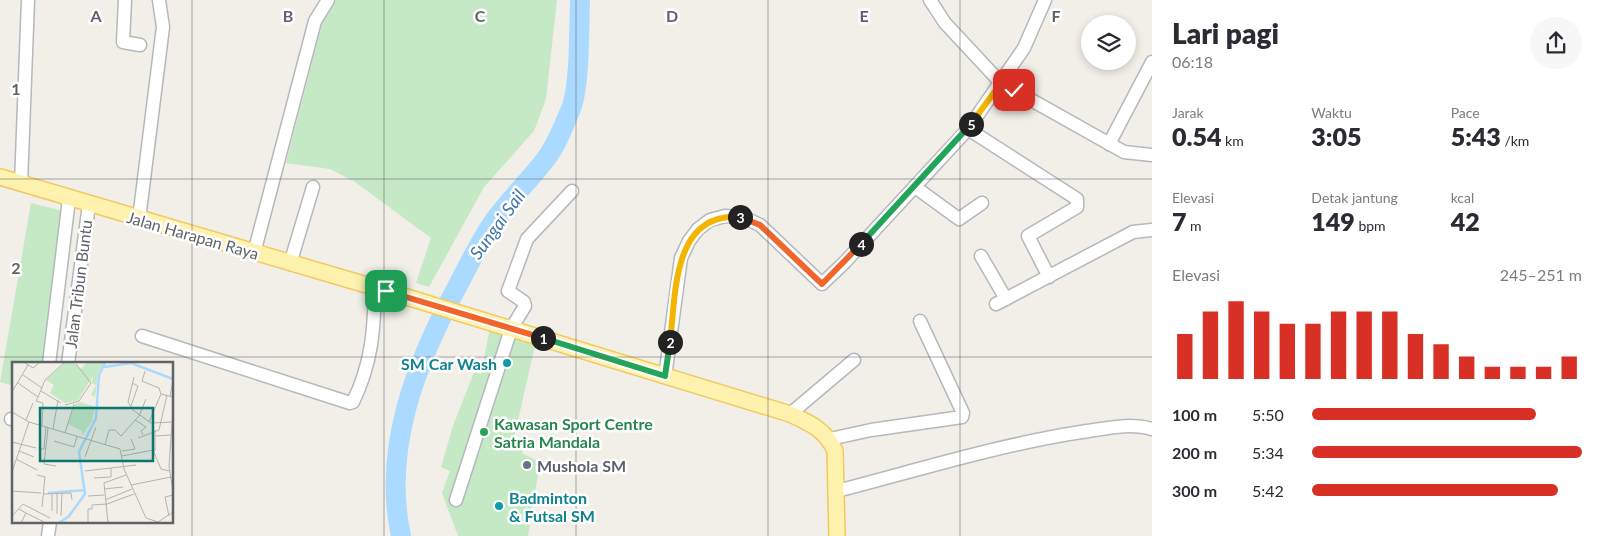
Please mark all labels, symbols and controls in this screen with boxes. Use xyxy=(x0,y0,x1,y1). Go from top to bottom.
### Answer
text: A xyxy=(89,6,102,25)
text: B xyxy=(283,6,293,25)
text: C xyxy=(475,6,486,25)
text: D xyxy=(666,6,678,25)
text: E xyxy=(859,6,869,25)
text: F xyxy=(1051,6,1061,25)
map controls xyxy=(1081,15,1136,70)
button: layers xyxy=(1081,15,1136,70)
text: Lari pagi xyxy=(1172,16,1279,50)
button: share xyxy=(1530,17,1582,69)
text: 06:18 xyxy=(1172,52,1213,71)
pin xyxy=(993,69,1035,111)
icon: check xyxy=(1000,76,1028,104)
text: 1 xyxy=(11,79,21,98)
text: Jarak xyxy=(1172,104,1204,121)
text: Waktu xyxy=(1311,104,1352,121)
text: Pace xyxy=(1451,104,1480,121)
pin: 5 xyxy=(958,112,984,136)
text: 5 xyxy=(967,116,976,133)
text: 0.54 xyxy=(1172,121,1221,151)
text: 3:05 xyxy=(1311,121,1361,151)
text: 5:43 xyxy=(1451,121,1501,151)
text: km xyxy=(1221,132,1244,149)
text: /km xyxy=(1501,132,1529,149)
water label: Sungai Sail xyxy=(464,185,530,263)
text: Elevasi xyxy=(1172,189,1214,206)
text: Detak jantung xyxy=(1311,189,1398,206)
text: kcal xyxy=(1451,189,1474,206)
pin: 3 xyxy=(728,204,752,230)
text: 7 xyxy=(1172,206,1187,236)
text: 149 xyxy=(1311,206,1355,236)
text: 42 xyxy=(1451,206,1480,236)
street label: Jalan Harapan Raya xyxy=(125,207,261,263)
text: 3 xyxy=(736,209,745,226)
text: m xyxy=(1187,217,1202,234)
text: bpm xyxy=(1355,217,1386,234)
street label: Jalan Tribun Buntu xyxy=(61,219,95,349)
pin: 4 xyxy=(848,232,874,256)
text: 4 xyxy=(857,236,866,253)
text: 2 xyxy=(11,258,21,277)
text: Elevasi xyxy=(1172,265,1220,284)
text: 245–251 m xyxy=(1500,265,1582,284)
pin xyxy=(365,270,407,312)
icon: arrive xyxy=(372,277,400,305)
pin: 1 xyxy=(530,326,556,350)
text: 1 xyxy=(539,330,548,347)
pin: 2 xyxy=(658,330,682,354)
text: 2 xyxy=(666,334,675,351)
place label: SM Car Wash xyxy=(401,354,497,373)
marker: SM Car Wash xyxy=(501,357,513,369)
inset map xyxy=(12,362,174,524)
text: 100 m xyxy=(1172,405,1217,424)
text: 5:50 xyxy=(1252,405,1284,424)
place label: Kawasan Sport Centre Satria Mandala xyxy=(494,414,653,451)
marker: Kawasan Sport Centre Satria Mandala xyxy=(478,426,490,438)
text: 200 m xyxy=(1172,443,1217,462)
text: 5:34 xyxy=(1252,443,1284,462)
place label: Mushola SM xyxy=(537,456,626,475)
marker: Mushola SM xyxy=(521,459,533,471)
text: 300 m xyxy=(1172,481,1217,500)
text: 5:42 xyxy=(1252,481,1284,500)
place label: Badminton & Futsal SM xyxy=(509,488,595,525)
marker: Badminton & Futsal SM xyxy=(493,500,505,512)

